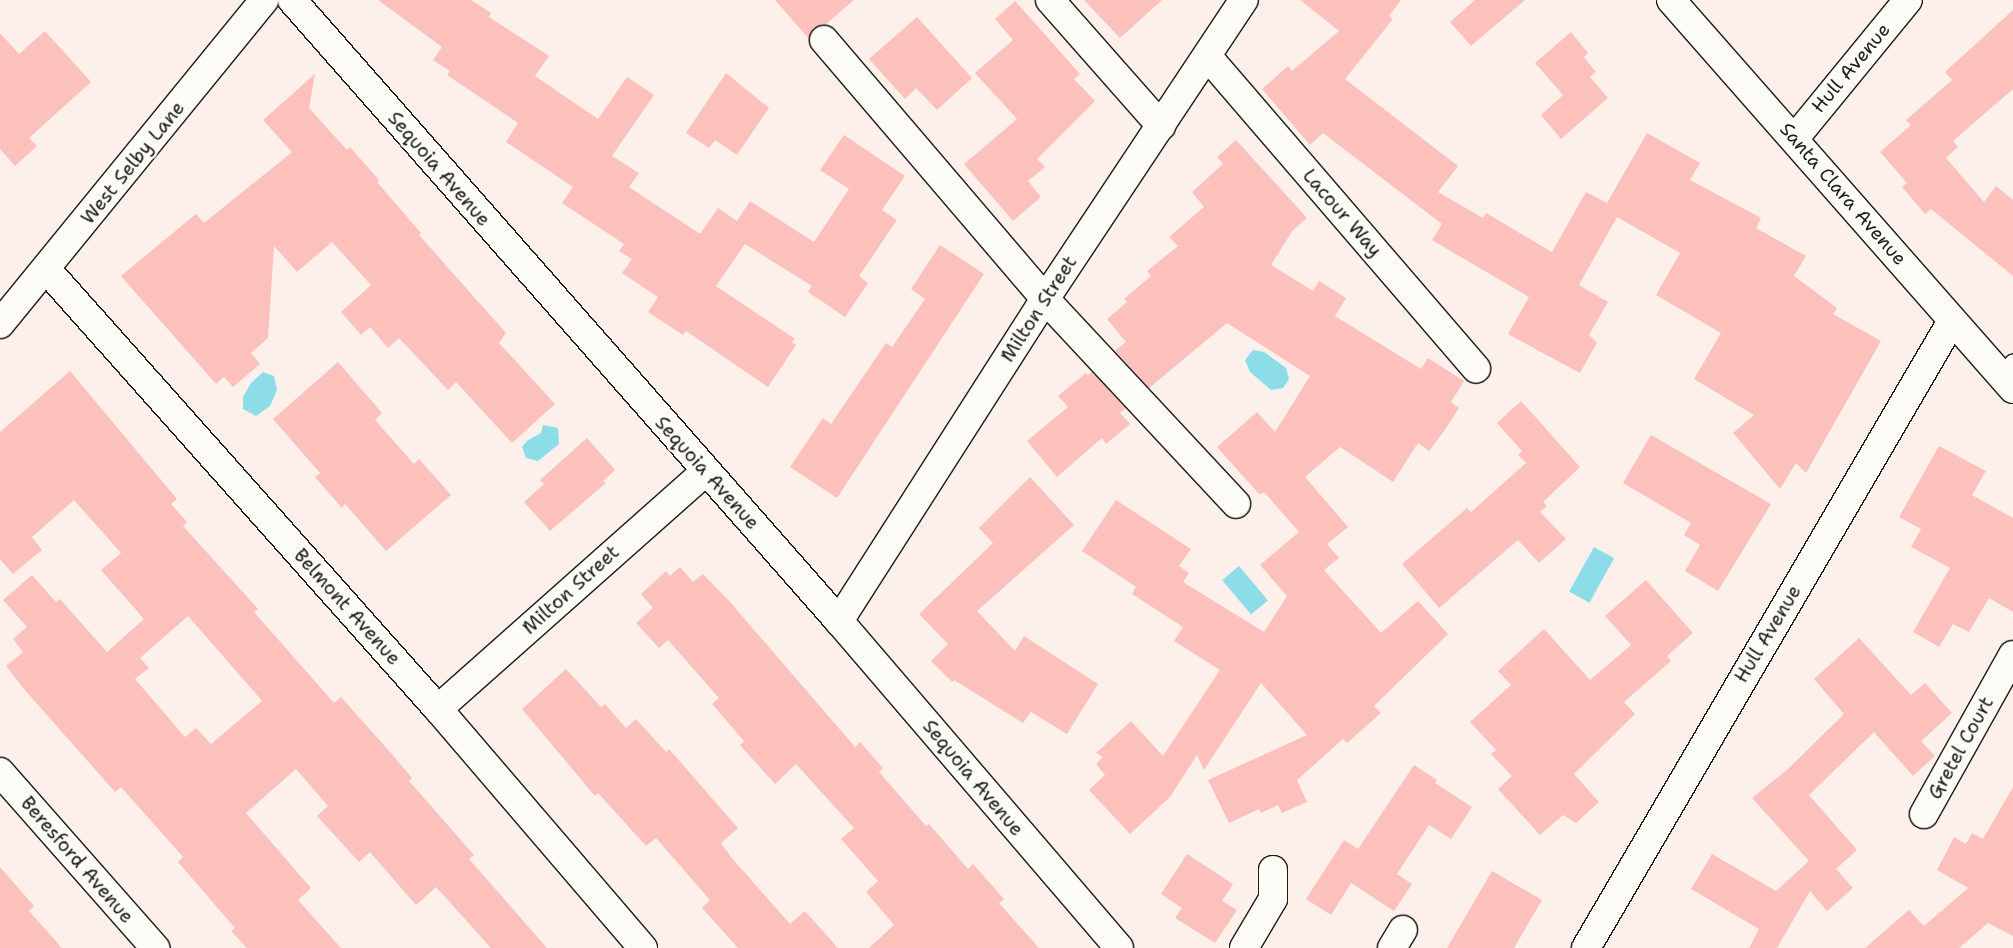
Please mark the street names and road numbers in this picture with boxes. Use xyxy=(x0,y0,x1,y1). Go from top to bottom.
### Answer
street label: Hull Avenue xyxy=(1807,19,1895,117)
street label: West Selby Lane xyxy=(76,97,190,229)
street label: Sequoia Avenue xyxy=(383,107,495,231)
street label: Santa Clara Avenue xyxy=(1775,118,1911,270)
street label: Lacour Way xyxy=(1298,164,1386,262)
street label: Milton Street xyxy=(996,252,1082,366)
street label: Sequoia Avenue xyxy=(650,412,764,534)
street label: Milton Street xyxy=(518,541,624,639)
street label: Belmont Avenue xyxy=(289,544,405,670)
street label: Hull Avenue xyxy=(1730,581,1806,687)
street label: Gretel Court xyxy=(1923,693,1999,803)
street label: Sequoia Avenue xyxy=(918,715,1028,841)
street label: Beresford Avenue xyxy=(16,792,138,928)

